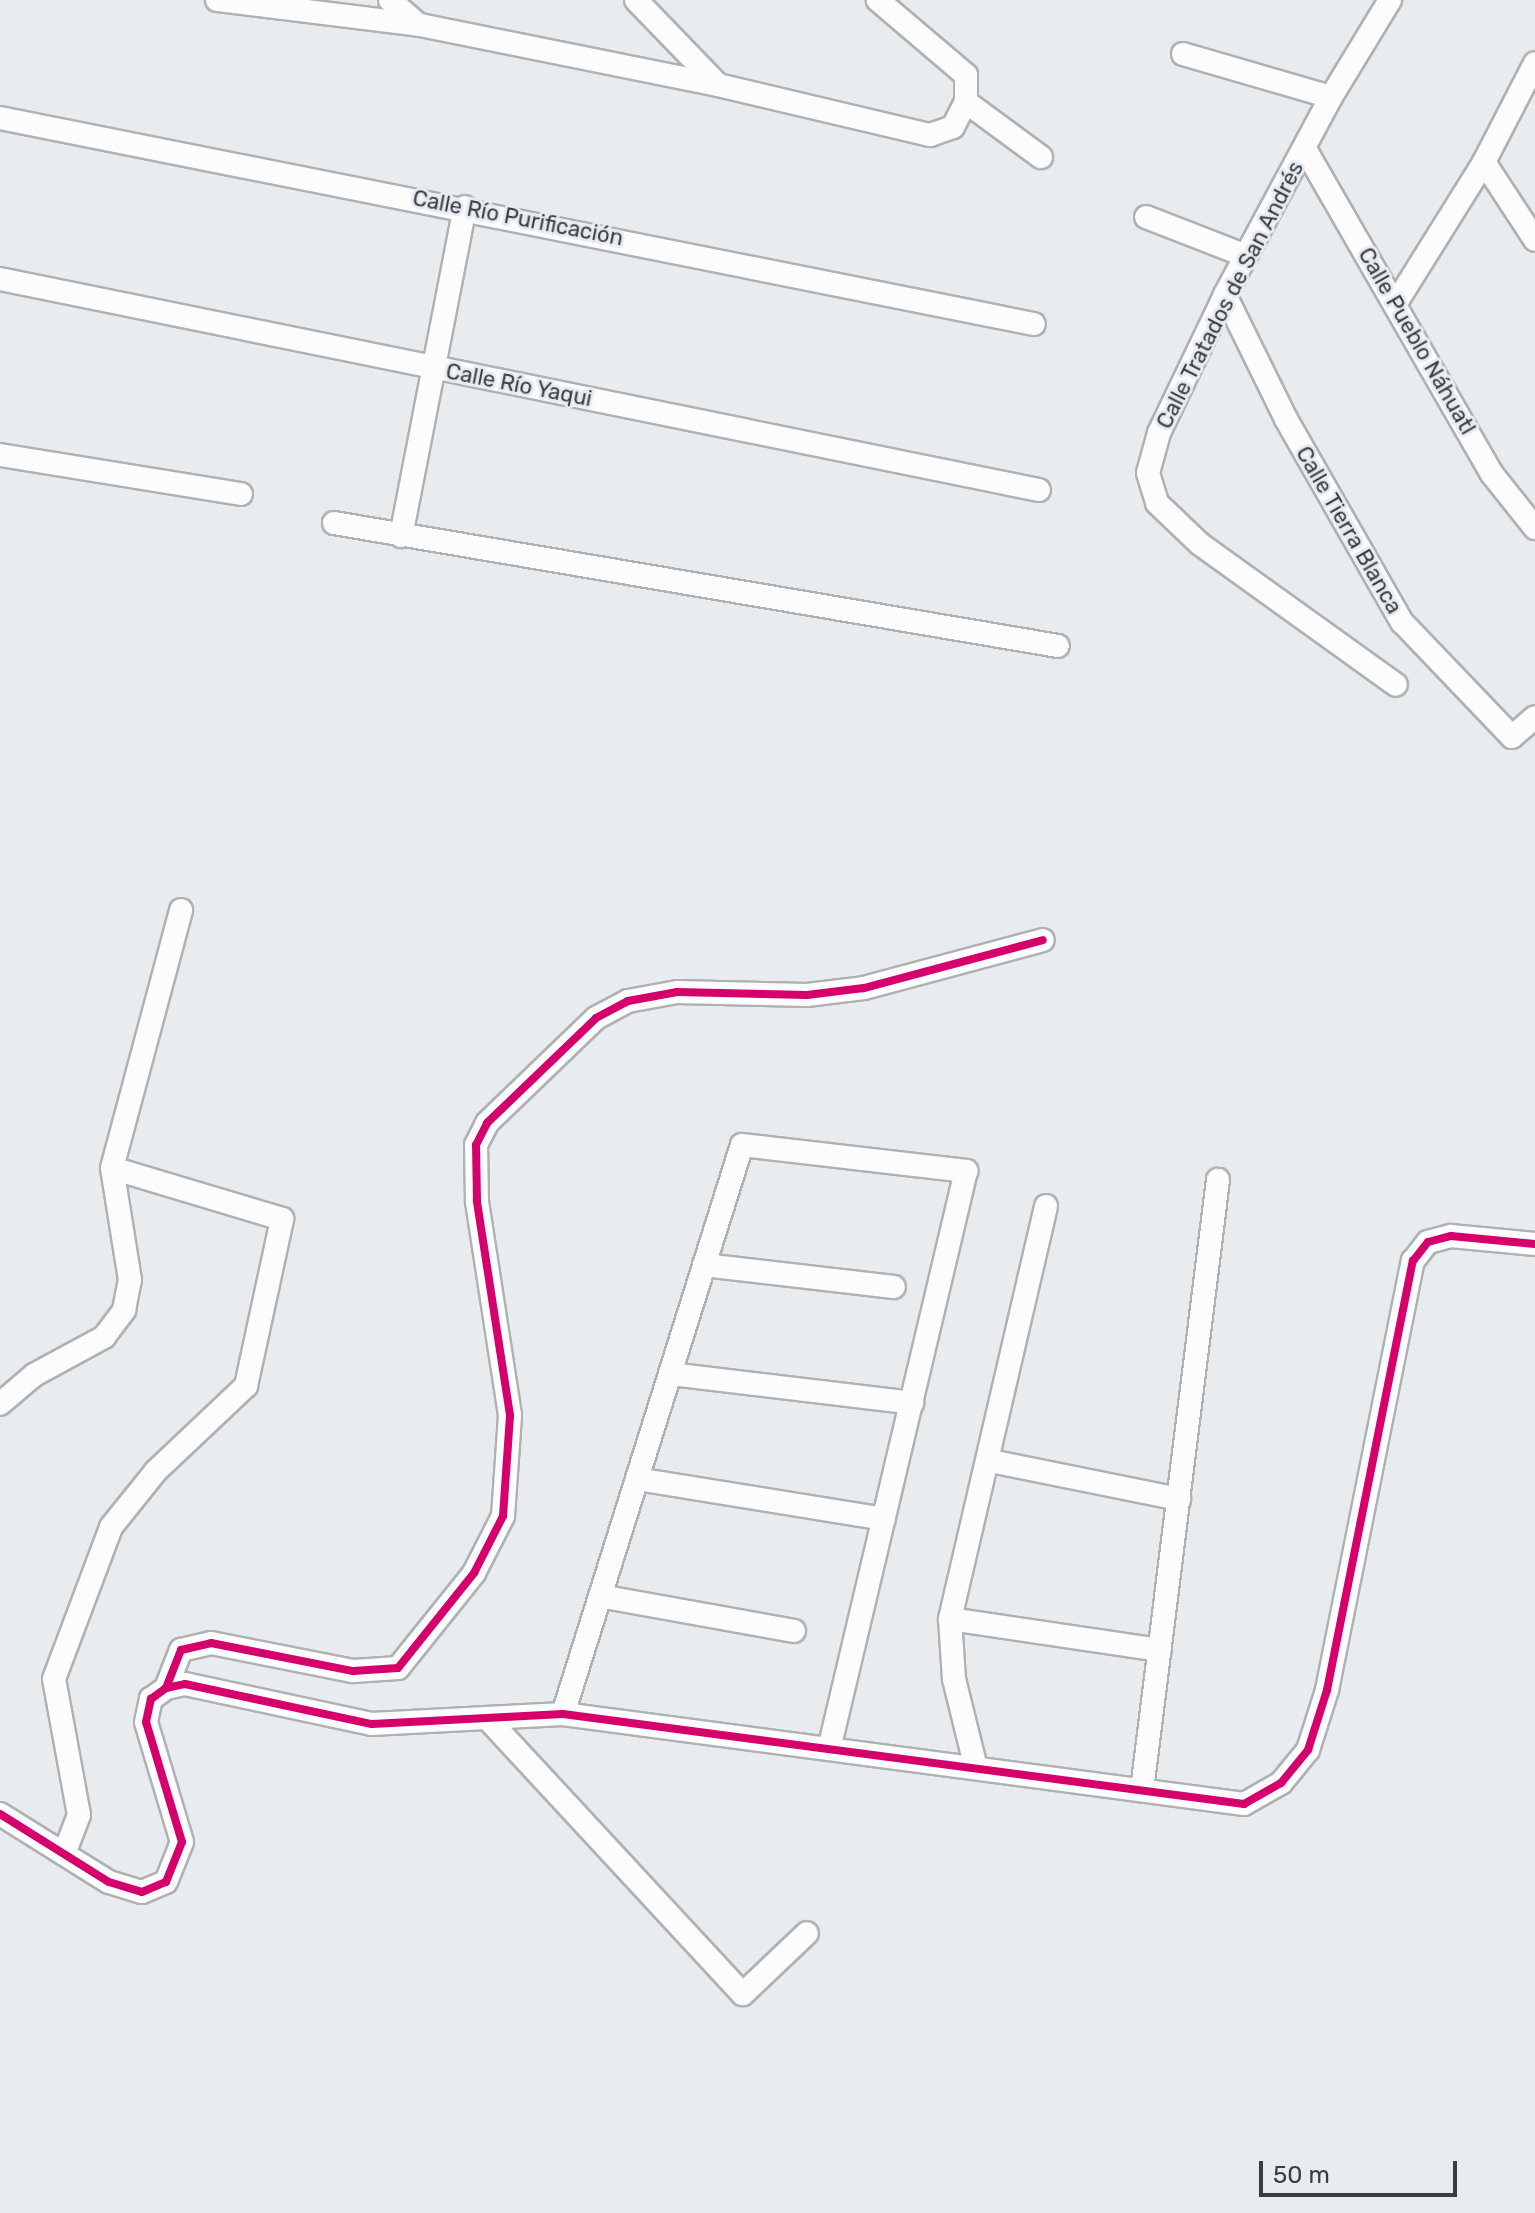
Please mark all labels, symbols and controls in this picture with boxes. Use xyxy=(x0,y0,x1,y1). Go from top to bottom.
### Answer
street label: Calle Tratados de San Andrés xyxy=(1151,156,1309,434)
street label: Calle Río Purificación xyxy=(411,185,625,251)
street label: Calle Pueblo Náhuatl xyxy=(1353,243,1481,439)
street label: Calle Río Yaqui xyxy=(443,358,595,412)
street label: Calle Tierra Blanca xyxy=(1290,441,1408,619)
scale bar xyxy=(1263,2145,1461,2195)
text: 50 m xyxy=(1273,2161,1330,2189)

